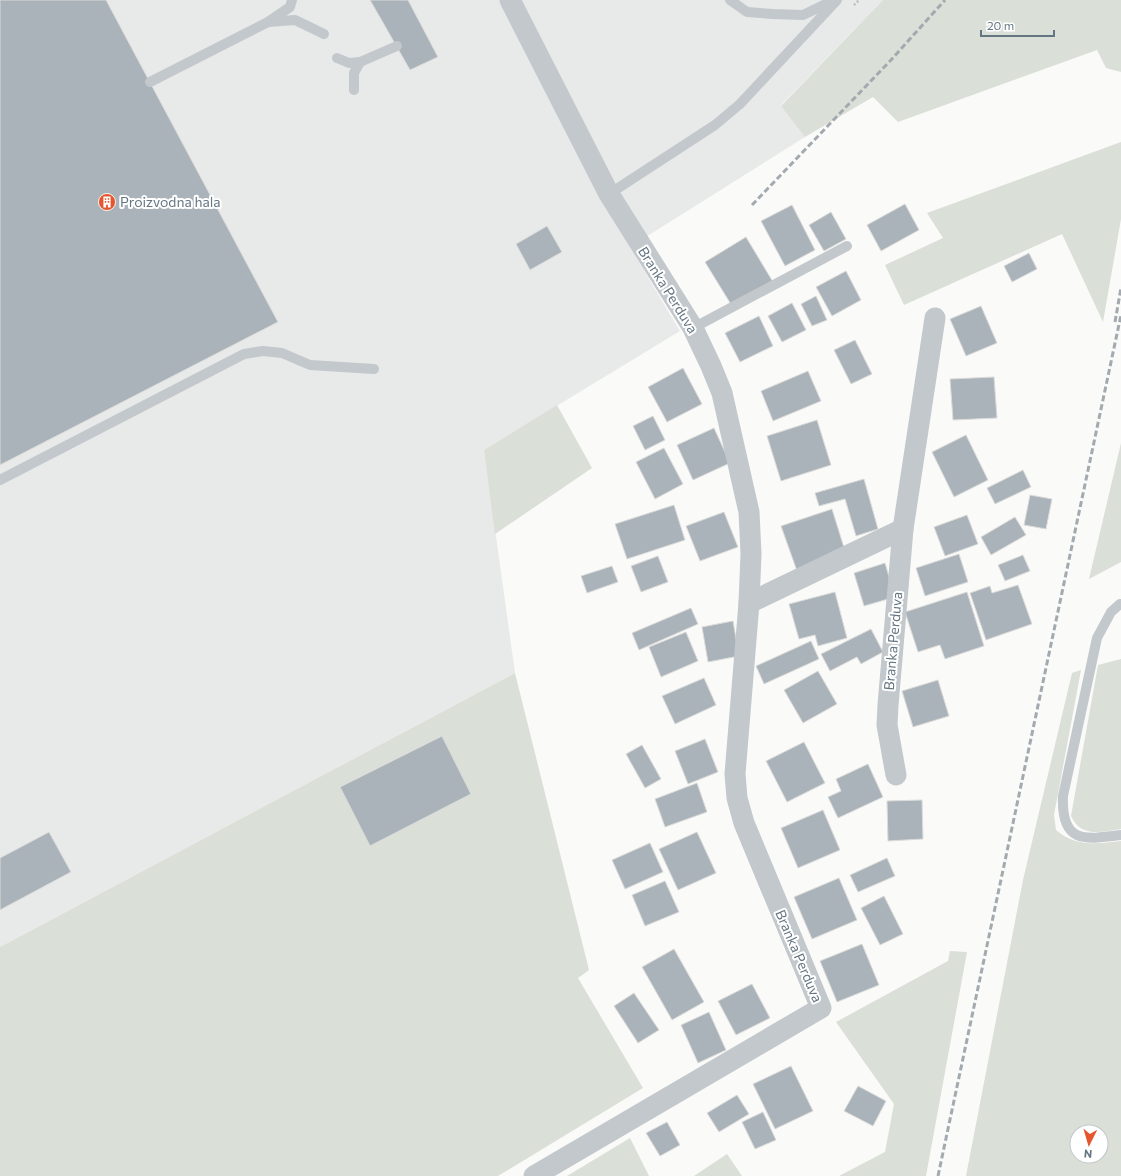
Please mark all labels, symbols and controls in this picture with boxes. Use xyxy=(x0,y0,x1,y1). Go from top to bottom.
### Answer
scale bar xyxy=(981,12,1054,38)
text: 20 m xyxy=(987,18,1014,32)
building icon: Proizvodna hala xyxy=(97,192,117,212)
place label: Proizvodna hala xyxy=(120,193,221,210)
street label: Branka Perduva xyxy=(635,243,702,336)
street label: Branka Perduva xyxy=(880,591,905,691)
street label: Branka Perduva xyxy=(772,907,827,1005)
north arrow xyxy=(1069,1124,1109,1164)
text: N xyxy=(1083,1148,1093,1161)

